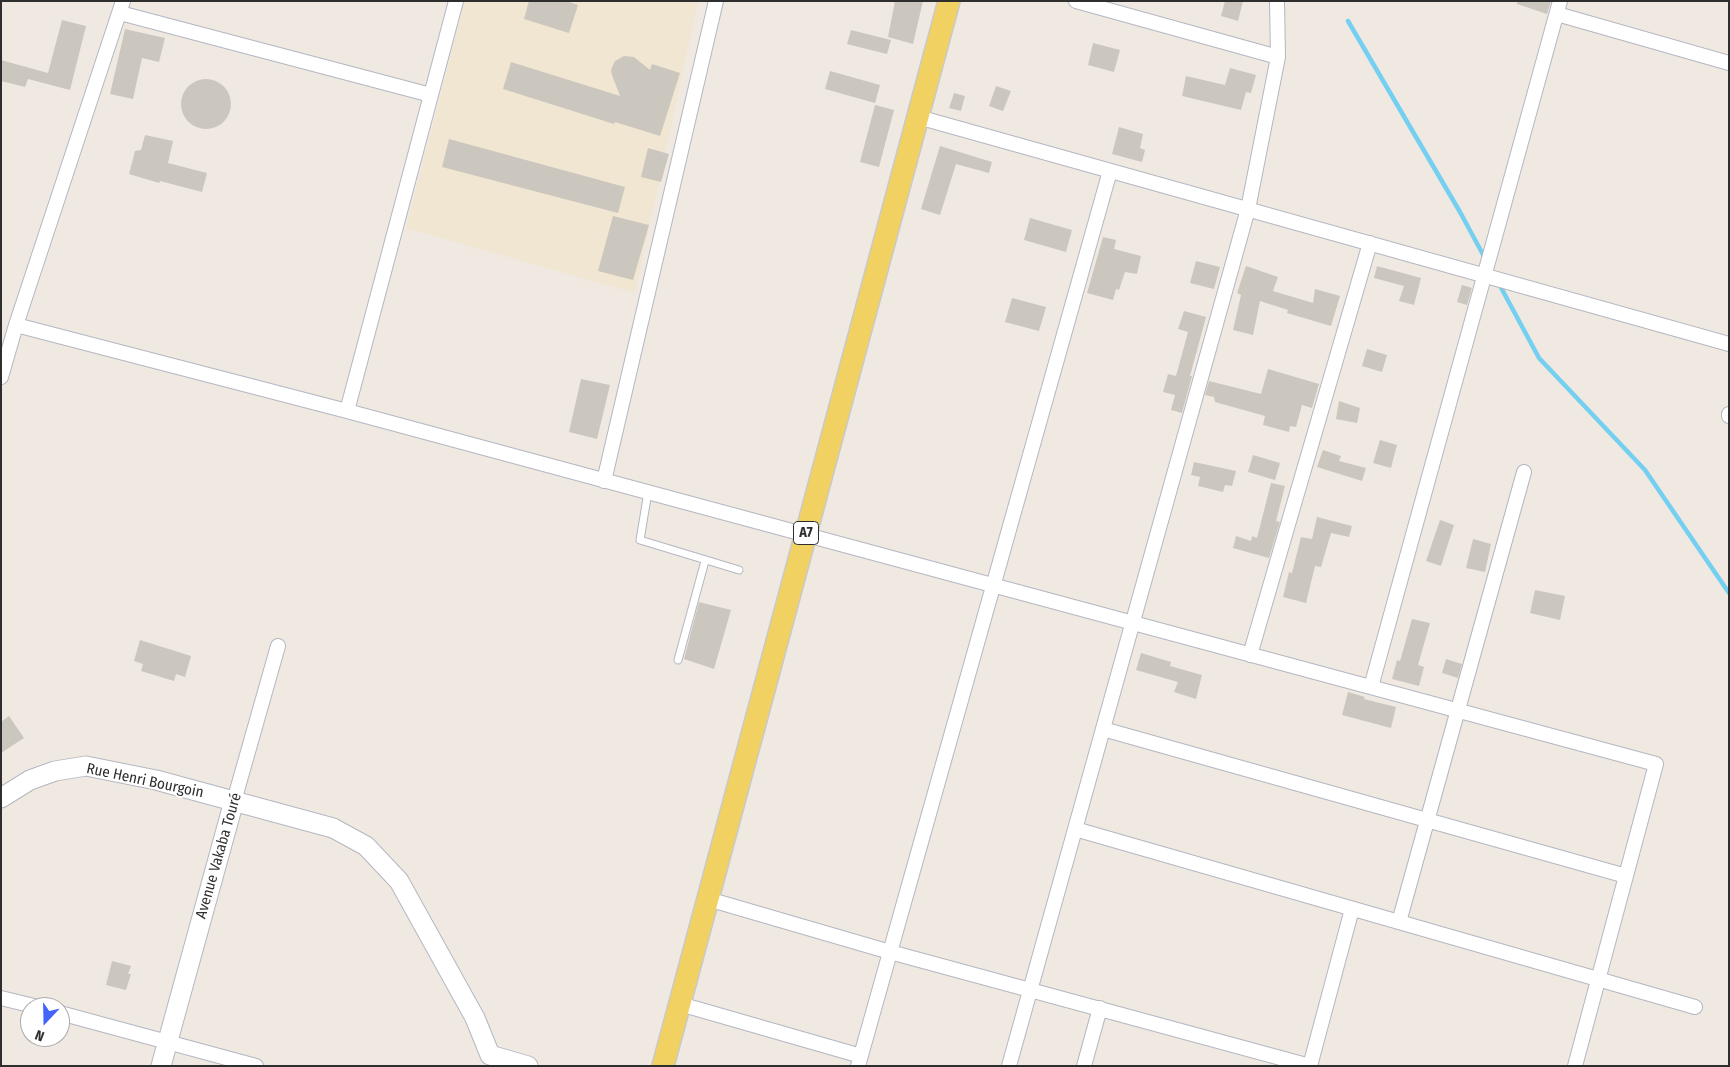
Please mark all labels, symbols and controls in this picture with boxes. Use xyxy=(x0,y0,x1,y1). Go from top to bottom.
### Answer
road number: A7 xyxy=(794,522,818,544)
street label: Rue Henri Bourgoin xyxy=(85,760,205,802)
street label: Avenue Vakaba Touré xyxy=(192,791,246,921)
north arrow xyxy=(20,997,70,1047)
text: N xyxy=(33,1026,47,1045)

